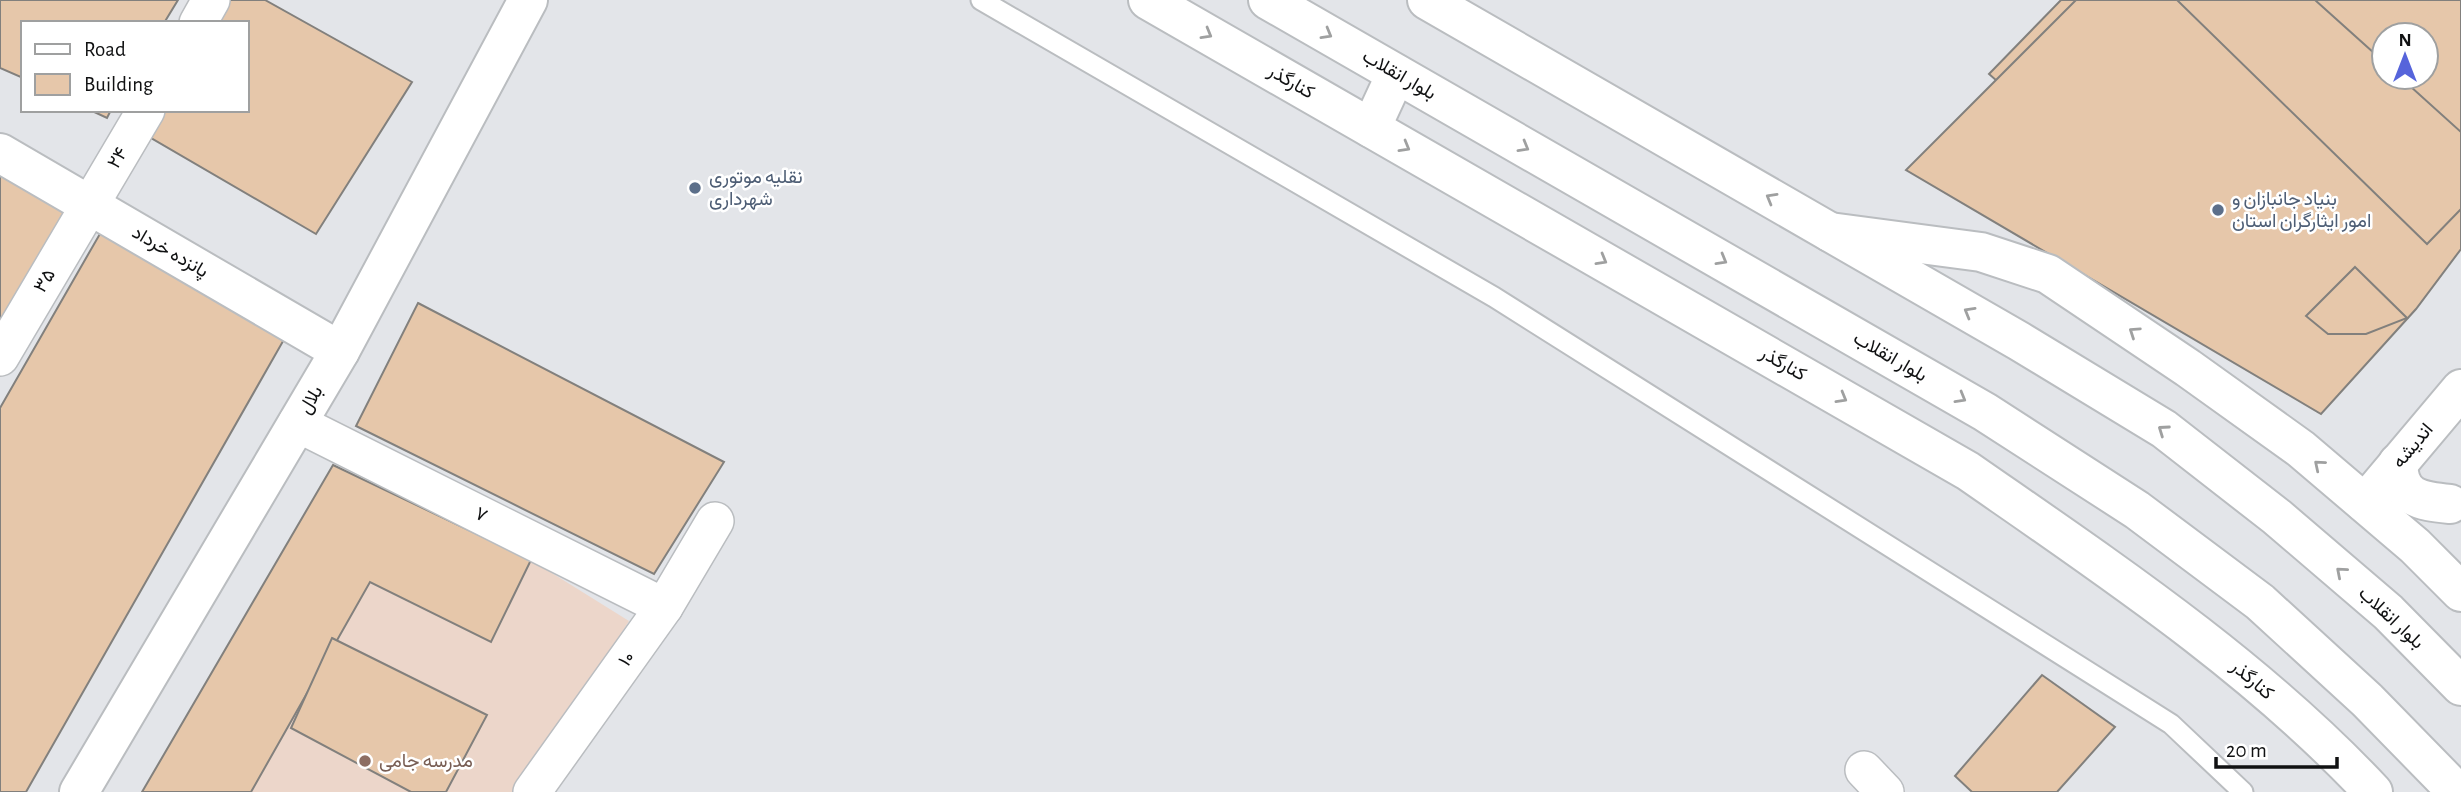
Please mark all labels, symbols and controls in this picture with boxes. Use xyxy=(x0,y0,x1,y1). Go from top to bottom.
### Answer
legend xyxy=(21,21,248,112)
north arrow xyxy=(2370,21,2440,91)
one-way arrow xyxy=(1200,26,1213,39)
one-way arrow xyxy=(1320,26,1332,39)
text: N xyxy=(2398,31,2412,50)
text: Road xyxy=(84,39,126,60)
street label: بلوار انقلاب xyxy=(1358,46,1439,104)
street label: کنارگذر xyxy=(1263,60,1318,103)
text: Building xyxy=(84,74,154,95)
one-way arrow xyxy=(1397,139,1410,152)
one-way arrow xyxy=(1517,139,1530,152)
street label: ۲۴ xyxy=(104,144,132,172)
place label: نقلیه موتوری شهرداری xyxy=(709,168,803,210)
marker: نقلیه موتوری شهرداری xyxy=(687,180,703,196)
place label: بنیاد جانبازان و امور ایثارگران استان xyxy=(2232,190,2371,232)
one-way arrow xyxy=(1766,193,1779,206)
marker: بنیاد جانبازان و امور ایثارگران استان xyxy=(2210,202,2226,218)
street label: پانزده خرداد xyxy=(127,223,211,284)
one-way arrow xyxy=(1594,252,1607,265)
one-way arrow xyxy=(1714,252,1727,265)
street label: ۳۵ xyxy=(31,266,59,296)
one-way arrow xyxy=(1963,307,1976,320)
street label: بلوار انقلاب xyxy=(1849,328,1930,386)
one-way arrow xyxy=(2129,328,2142,340)
street label: کنارگذر xyxy=(1755,342,1810,385)
street label: بلال xyxy=(295,383,328,418)
one-way arrow xyxy=(1834,390,1847,403)
one-way arrow xyxy=(1954,390,1967,403)
street label: اندیشه xyxy=(2389,420,2438,473)
one-way arrow xyxy=(2158,426,2171,438)
one-way arrow xyxy=(2314,461,2327,473)
street label: ۷ xyxy=(472,504,490,526)
one-way arrow xyxy=(2336,568,2349,580)
street label: بلوار انقلاب xyxy=(2354,583,2427,653)
street label: ۱۰ xyxy=(615,648,639,670)
street label: کنارگذر xyxy=(2226,655,2278,704)
scale bar xyxy=(2216,726,2337,770)
text: 20 m xyxy=(2226,740,2267,761)
place label: مدرسه جامی xyxy=(379,752,473,772)
marker: مدرسه جامی xyxy=(357,753,373,769)

